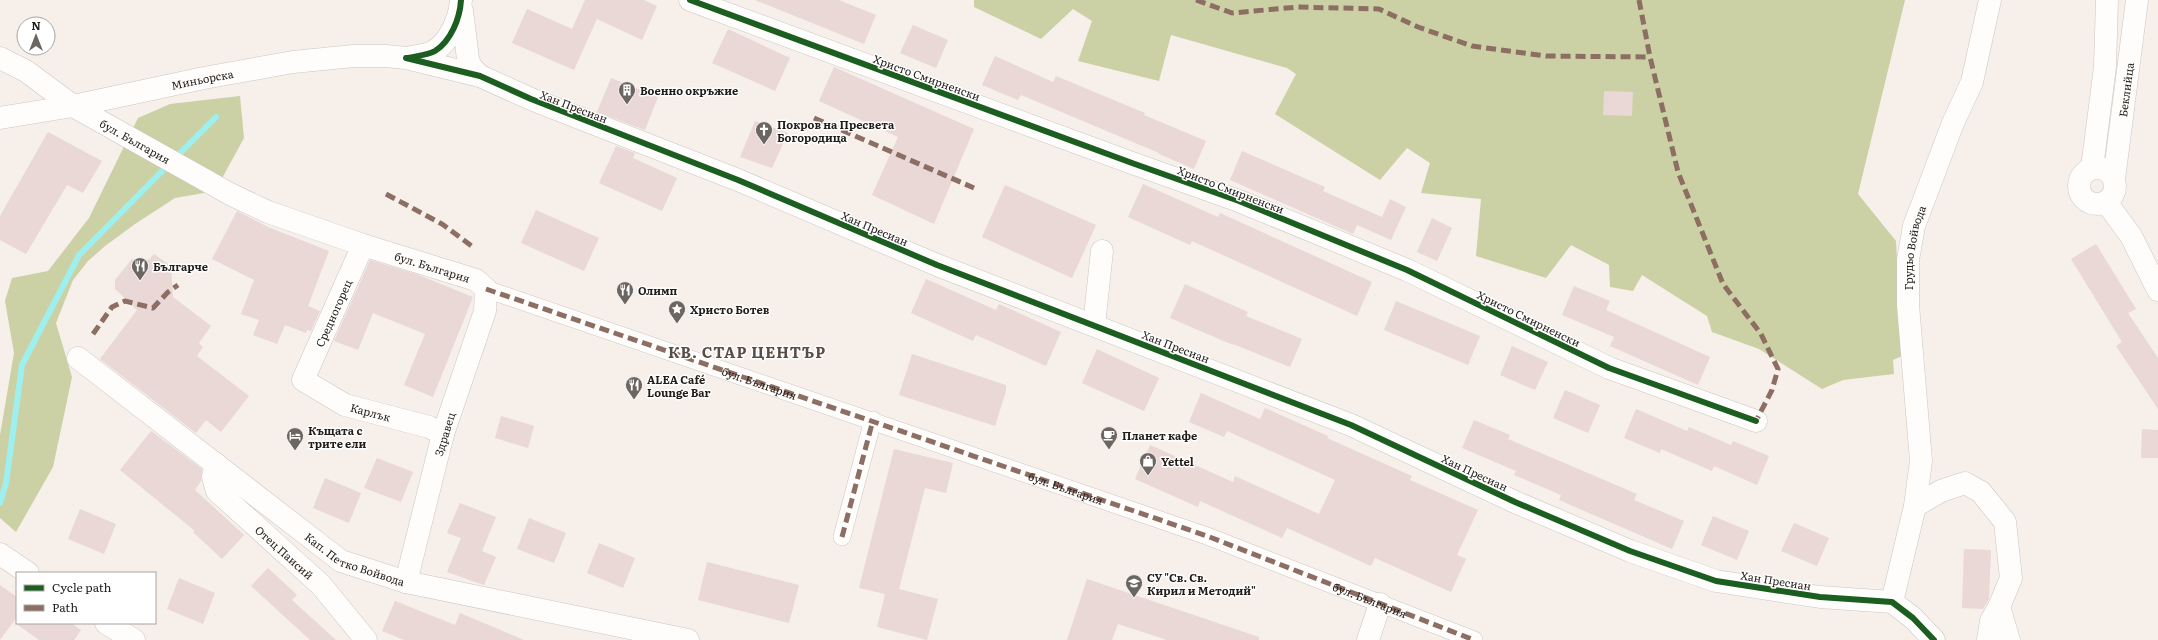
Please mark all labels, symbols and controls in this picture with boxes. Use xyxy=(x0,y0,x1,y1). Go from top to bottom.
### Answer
north arrow xyxy=(16,16,56,56)
text: N xyxy=(31,17,41,33)
street label: Христо Смирненски xyxy=(871,50,983,104)
street label: Беклийца xyxy=(2114,61,2137,118)
street label: Миньорска xyxy=(169,65,235,93)
building icon: Военно окръжие xyxy=(617,80,637,105)
place label: Военно окръжие xyxy=(640,82,738,98)
street label: Хан Пресиан xyxy=(538,86,610,126)
street label: бул. България xyxy=(97,115,174,167)
place label: Покров на Пресвета Богородица xyxy=(777,116,895,145)
church icon: Покров на Пресвета Богородица xyxy=(754,120,774,145)
street label: Христо Смирненски xyxy=(1175,161,1287,217)
street label: Грудьо Войвода xyxy=(1900,203,1929,290)
street label: Хан Пресиан xyxy=(839,207,911,249)
street label: бул. България xyxy=(393,247,473,286)
restaurant icon: Българче xyxy=(130,256,150,281)
place label: Българче xyxy=(153,258,208,274)
street label: Средногорец xyxy=(311,276,355,349)
restaurant icon: Олимп xyxy=(615,280,635,305)
place label: Олимп xyxy=(638,282,678,298)
street label: Христо Смирненски xyxy=(1475,286,1583,350)
place icon: Христо Ботев xyxy=(667,299,687,324)
place label: Христо Ботев xyxy=(690,301,770,317)
street label: Хан Пресиан xyxy=(1140,326,1212,366)
district label: КВ. СТАР ЦЕНТЪР xyxy=(668,340,826,363)
street label: бул. България xyxy=(720,362,799,403)
place label: ALEA Café Lounge Bar xyxy=(647,371,711,400)
restaurant icon: ALEA Café Lounge Bar xyxy=(624,375,644,400)
street label: Карлък xyxy=(349,399,393,425)
street label: Здравец xyxy=(430,410,458,458)
place label: Къщата с трите ели xyxy=(308,422,366,451)
cafe icon: Планет кафе xyxy=(1099,425,1119,450)
hotel icon: Къщата с трите ели xyxy=(285,426,305,451)
place label: Планет кафе xyxy=(1122,427,1197,443)
street label: Хан Пресиан xyxy=(1439,450,1511,494)
shop icon: Yettel xyxy=(1138,451,1158,476)
place label: Yettel xyxy=(1161,453,1194,469)
street label: бул. България xyxy=(1026,467,1106,508)
street label: Отец Паисий xyxy=(252,522,317,583)
street label: Кап. Петко Войвода xyxy=(302,528,407,589)
street label: Хан Пресиан xyxy=(1740,567,1812,593)
place label: СУ "Св. Св. Кирил и Методий" xyxy=(1147,569,1256,598)
legend xyxy=(16,572,156,624)
school or university icon: СУ "Св. Св. Кирил и Методий" xyxy=(1124,573,1144,598)
text: Cycle path xyxy=(52,578,112,596)
street label: бул. България xyxy=(1331,578,1410,621)
text: Path xyxy=(52,598,78,616)

